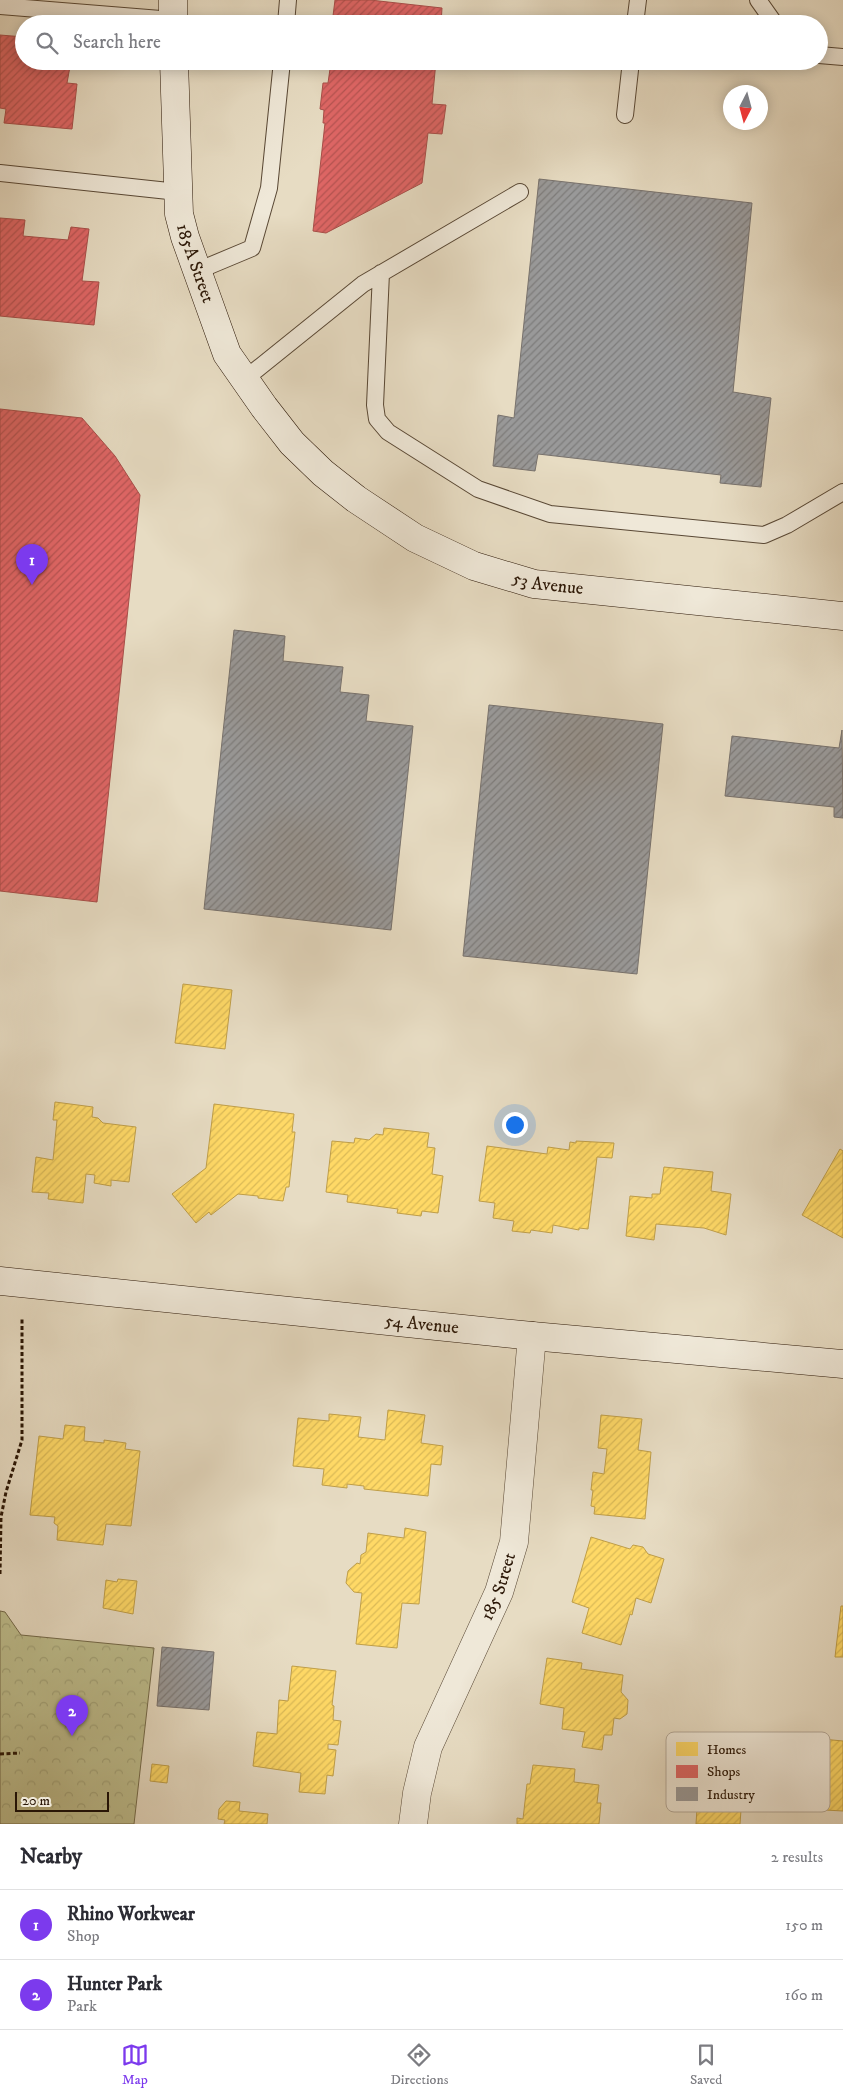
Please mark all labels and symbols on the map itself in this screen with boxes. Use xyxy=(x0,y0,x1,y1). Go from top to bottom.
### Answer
north arrow xyxy=(723,85,768,130)
street label: 185A Street xyxy=(171,222,219,306)
pin: 1 xyxy=(16,544,48,585)
street label: 53 Avenue xyxy=(510,567,584,600)
your location xyxy=(502,1112,528,1138)
street label: 54 Avenue xyxy=(384,1310,460,1339)
street label: 185 Street xyxy=(476,1550,521,1624)
pin: 2 xyxy=(56,1695,88,1736)
legend xyxy=(666,1732,830,1812)
text: Homes xyxy=(707,1741,747,1759)
text: Shops xyxy=(707,1763,740,1781)
text: Industry xyxy=(707,1786,755,1804)
scale bar xyxy=(15,1789,109,1812)

